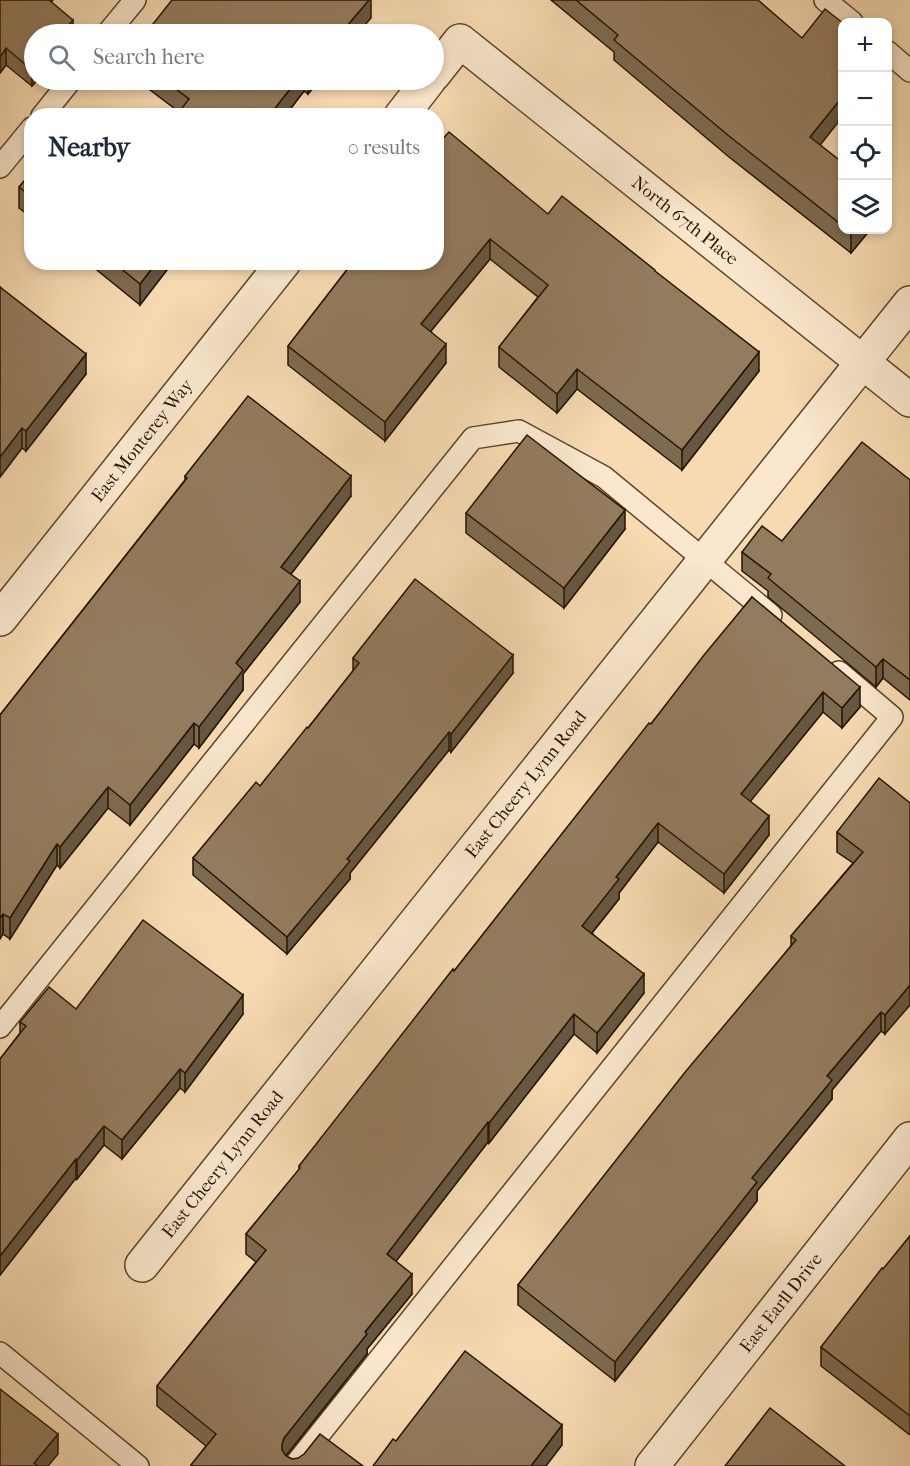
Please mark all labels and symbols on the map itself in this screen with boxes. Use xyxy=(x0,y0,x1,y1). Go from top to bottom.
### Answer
street label: North 67th Place xyxy=(628,172,743,269)
street label: East Monterey Way xyxy=(87,374,198,506)
street label: East Cheery Lynn Road xyxy=(461,706,591,862)
street label: East Cheery Lynn Road xyxy=(157,1086,288,1242)
street label: East Earll Drive xyxy=(735,1249,827,1357)

